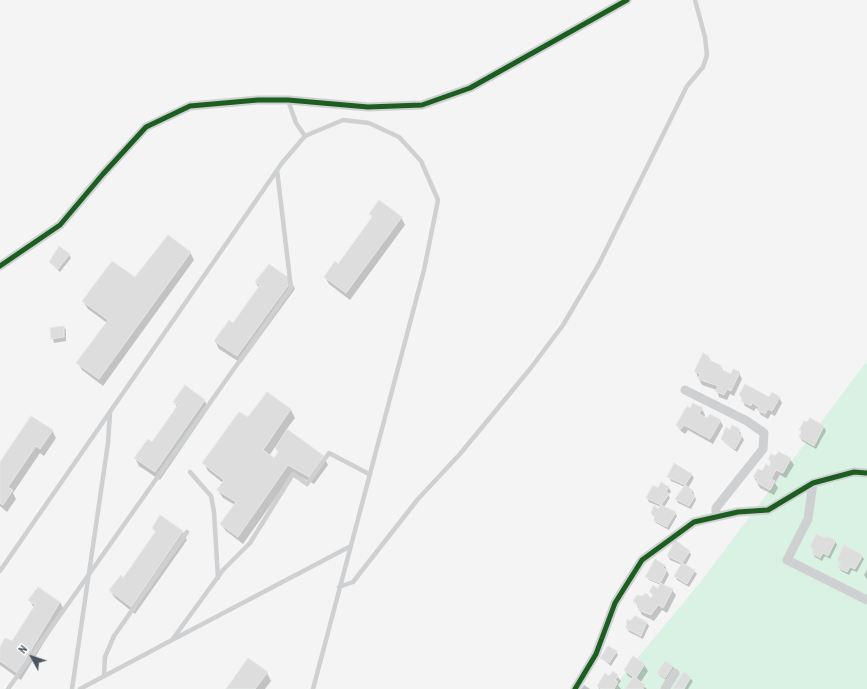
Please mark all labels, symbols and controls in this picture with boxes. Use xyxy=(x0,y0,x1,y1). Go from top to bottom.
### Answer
north arrow xyxy=(12,637,52,677)
text: N xyxy=(15,642,30,656)

